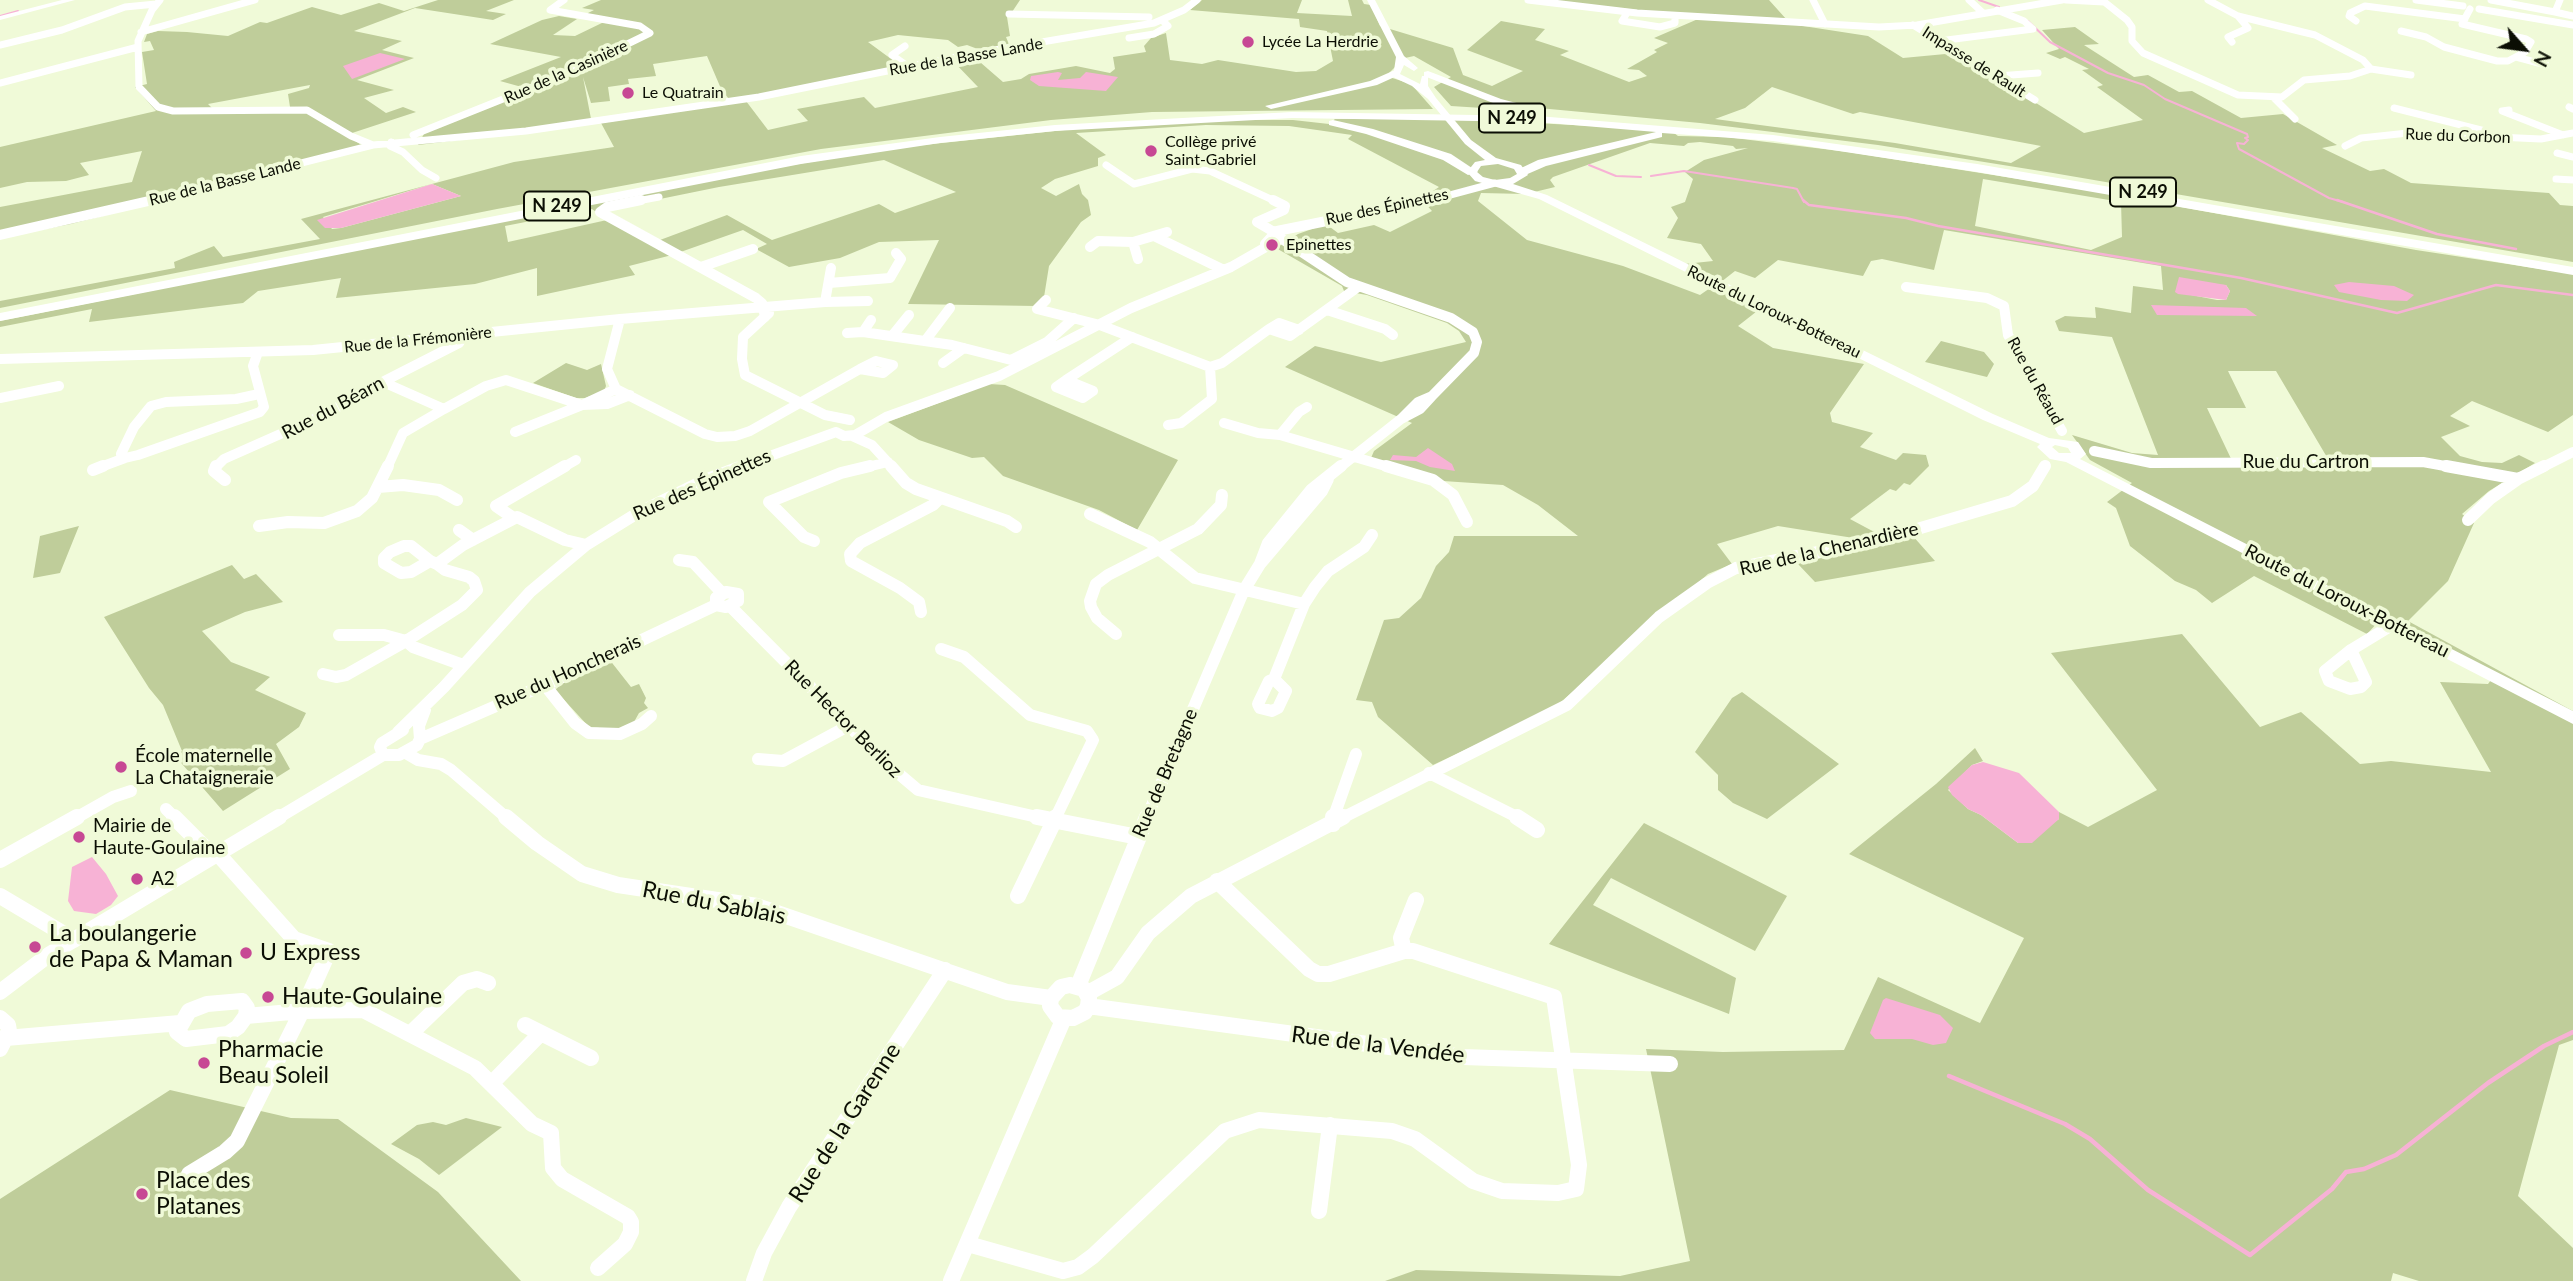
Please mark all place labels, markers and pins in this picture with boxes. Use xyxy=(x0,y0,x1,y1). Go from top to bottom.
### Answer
place label: Lycée La Herdrie xyxy=(1262,32,1378,52)
marker: Lycée La Herdrie xyxy=(1240,34,1256,50)
place label: Le Quatrain xyxy=(642,83,724,103)
marker: Le Quatrain xyxy=(620,85,636,101)
place label: Collège privé Saint-Gabriel xyxy=(1165,132,1256,170)
marker: Collège privé Saint-Gabriel xyxy=(1143,143,1159,159)
place label: Epinettes xyxy=(1286,235,1351,255)
marker: Epinettes xyxy=(1264,237,1280,253)
place label: École maternelle La Chataigneraie xyxy=(135,745,274,789)
marker: École maternelle La Chataigneraie xyxy=(113,759,129,775)
place label: Mairie de Haute-Goulaine xyxy=(93,815,225,859)
marker: Mairie de Haute-Goulaine xyxy=(71,829,87,845)
place label: A2 xyxy=(151,868,175,890)
marker: A2 xyxy=(129,871,145,887)
place label: La boulangerie de Papa & Maman xyxy=(49,920,233,974)
marker: La boulangerie de Papa & Maman xyxy=(27,939,43,955)
place label: U Express xyxy=(260,939,360,967)
marker: U Express xyxy=(238,945,254,961)
place label: Haute-Goulaine xyxy=(282,983,442,1011)
marker: Haute-Goulaine xyxy=(260,989,276,1005)
place label: Pharmacie Beau Soleil xyxy=(218,1036,329,1090)
marker: Pharmacie Beau Soleil xyxy=(196,1055,212,1071)
place label: Place des Platanes xyxy=(156,1167,250,1221)
marker: Place des Platanes xyxy=(134,1186,150,1202)

